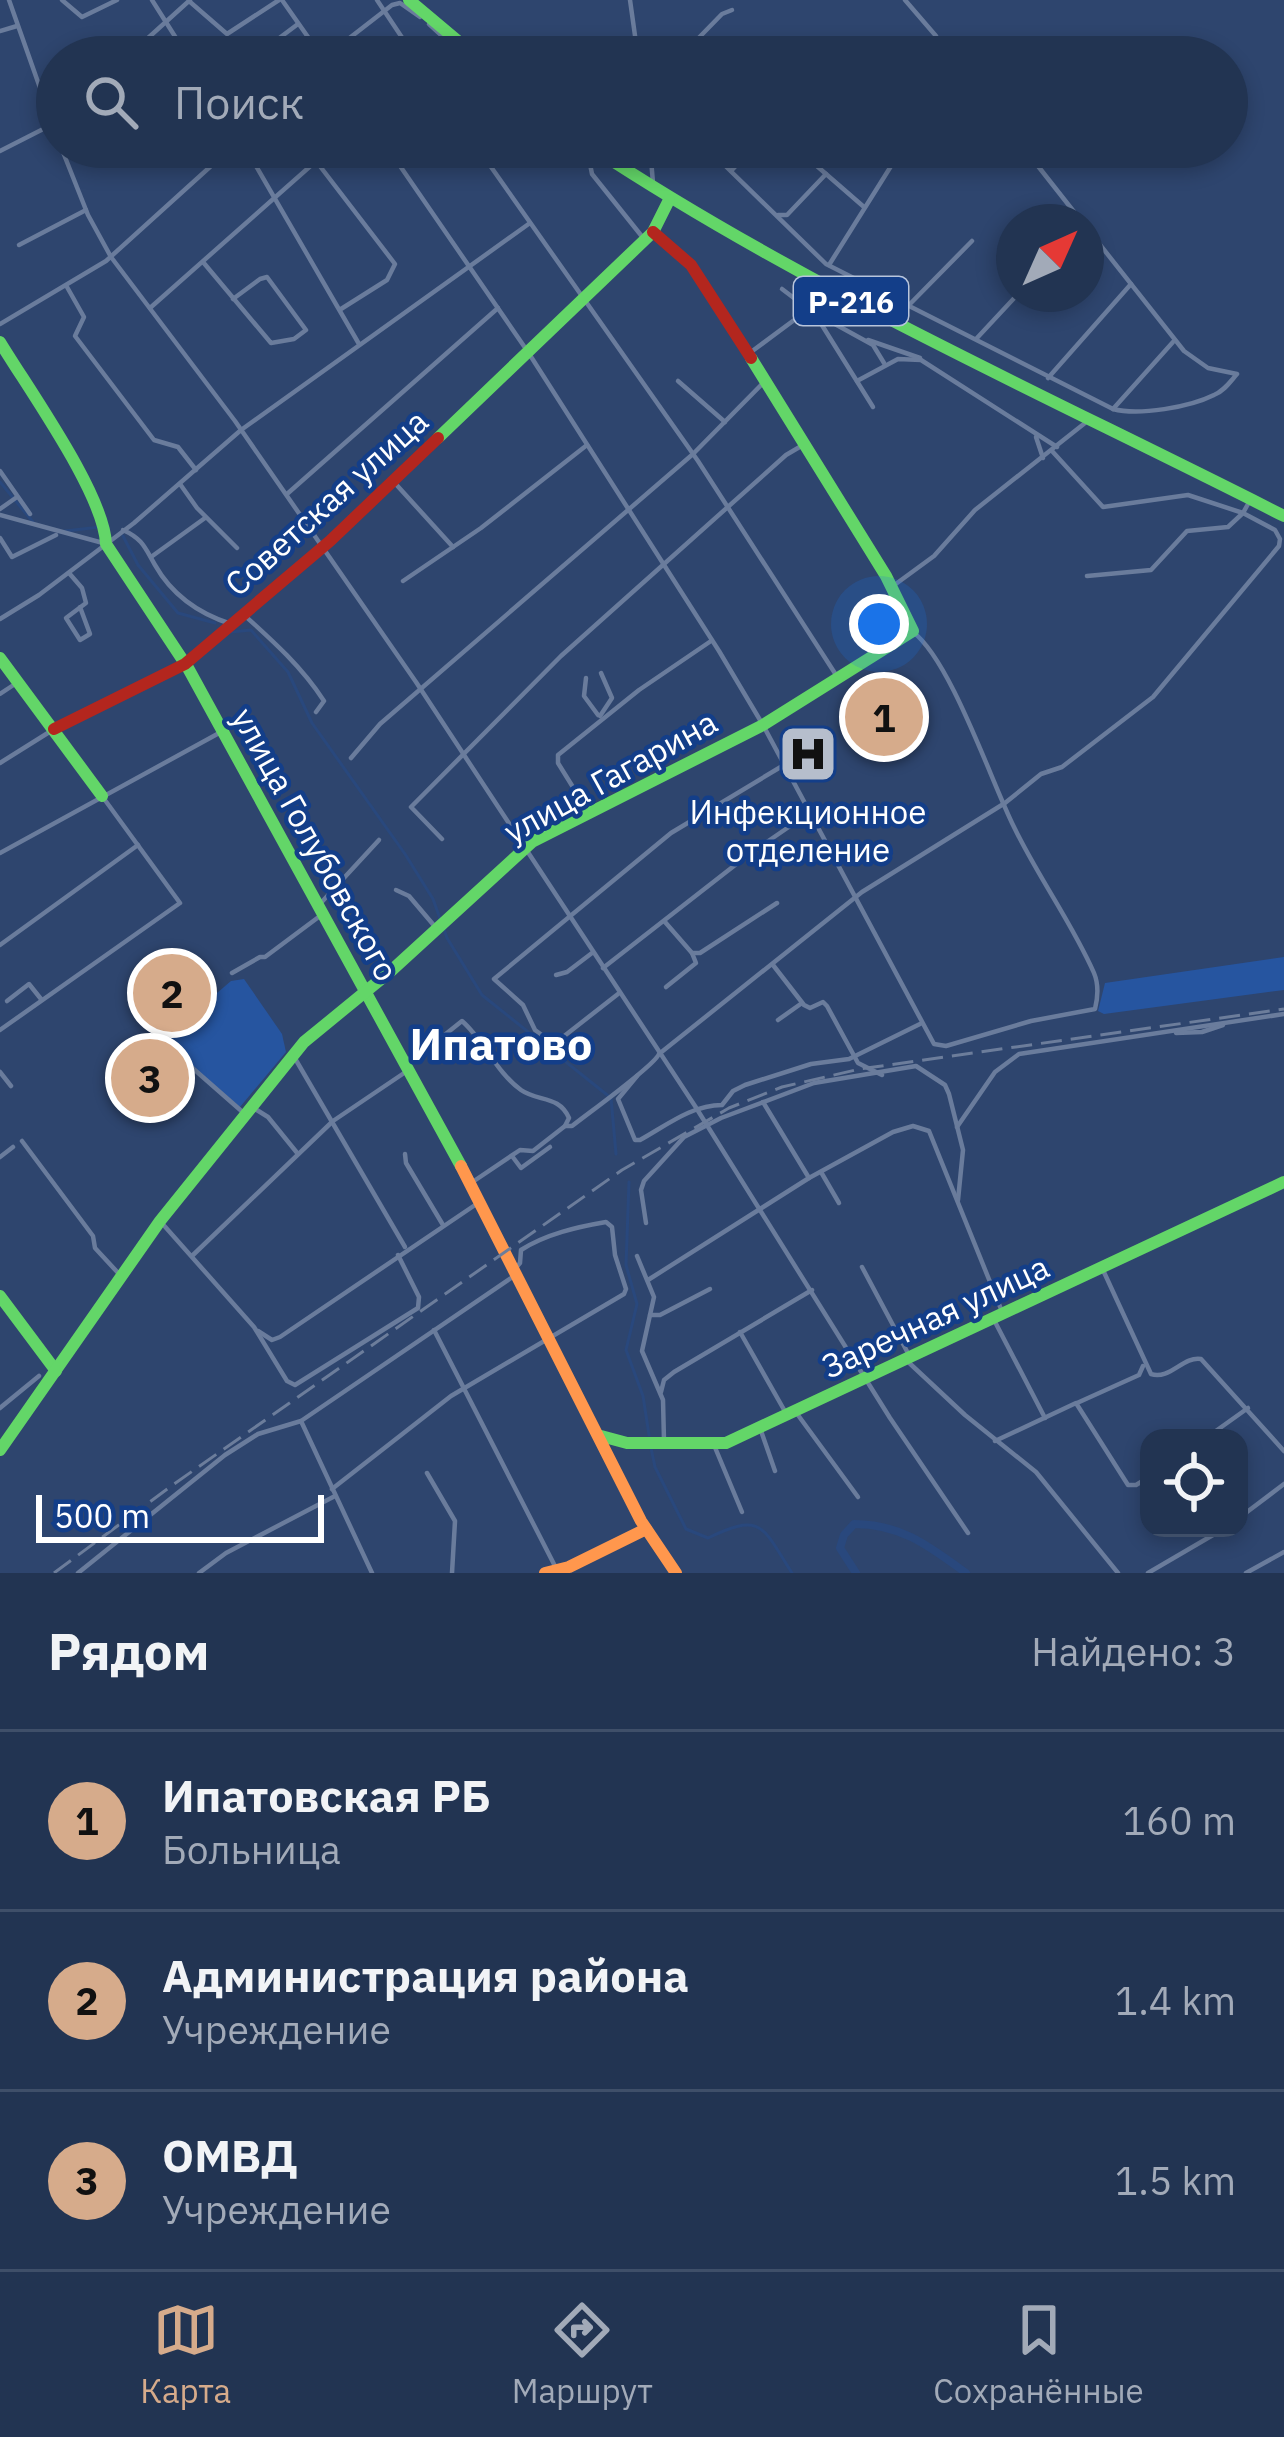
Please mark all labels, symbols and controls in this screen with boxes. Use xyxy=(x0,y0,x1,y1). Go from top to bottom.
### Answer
search box xyxy=(36,36,1248,168)
icon: search xyxy=(78,69,144,135)
text: Поиск xyxy=(174,73,304,131)
north arrow xyxy=(996,204,1104,312)
road number: Р-216 xyxy=(794,277,908,325)
street label: Советская улица xyxy=(215,399,437,605)
your location xyxy=(849,594,909,654)
pin: 1 xyxy=(845,672,923,762)
street label: улица Голубовского xyxy=(223,700,409,988)
street label: улица Гагарина xyxy=(496,700,724,852)
hospital icon: Инфекционное отделение xyxy=(777,723,839,785)
place label: Инфекционное отделение xyxy=(690,790,926,871)
pin: 2 xyxy=(133,948,211,1038)
district label: Ипатово xyxy=(410,1014,592,1072)
pin: 3 xyxy=(111,1033,189,1123)
street label: Заречная улица xyxy=(814,1245,1056,1387)
map controls xyxy=(1140,1429,1248,1537)
button: locate xyxy=(1140,1429,1248,1537)
scale bar xyxy=(36,1489,324,1542)
text: 500 m xyxy=(54,1494,150,1537)
text: Рядом xyxy=(48,1618,210,1684)
text: Найдено: 3 xyxy=(1031,1626,1236,1677)
text: Ипатовская РБ xyxy=(162,1766,491,1824)
text: 1 xyxy=(75,1795,99,1846)
text: 160 m xyxy=(1123,1795,1236,1846)
text: Больница xyxy=(162,1824,341,1875)
text: Администрация района xyxy=(162,1946,689,2004)
text: 2 xyxy=(75,1975,99,2026)
text: 1.4 km xyxy=(1115,1975,1236,2026)
text: Учреждение xyxy=(162,2004,391,2055)
text: ОМВД xyxy=(162,2126,298,2184)
text: 3 xyxy=(75,2155,99,2206)
text: 1.5 km xyxy=(1115,2155,1236,2206)
text: Учреждение xyxy=(162,2184,391,2235)
tab: Карта xyxy=(140,2297,231,2412)
tab: Маршрут xyxy=(512,2297,653,2412)
tab: Сохранённые xyxy=(933,2297,1144,2412)

